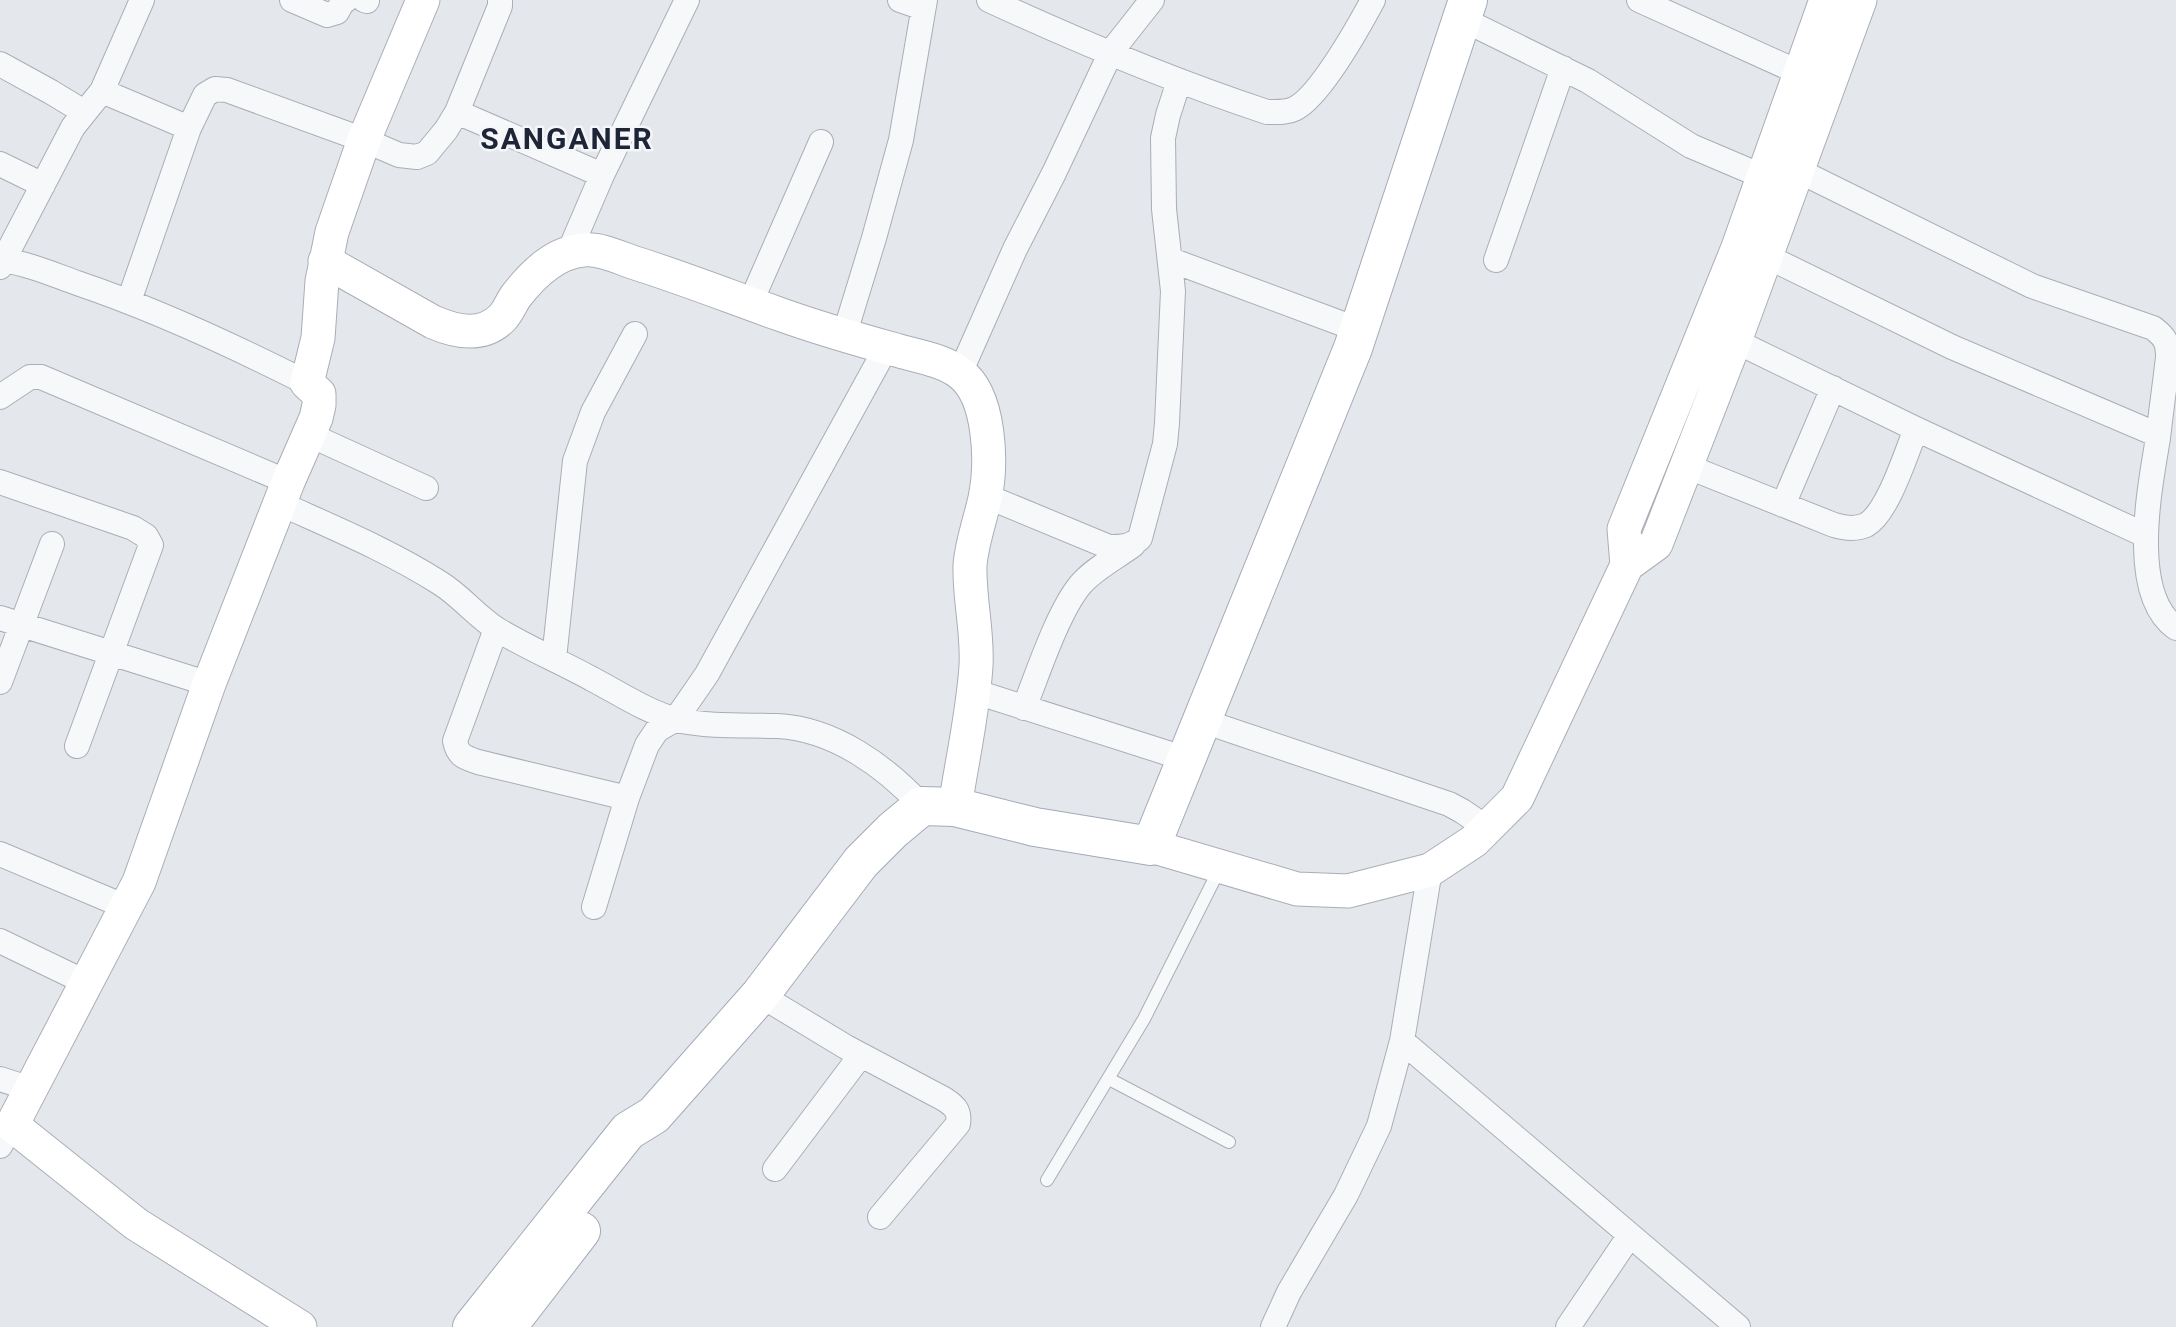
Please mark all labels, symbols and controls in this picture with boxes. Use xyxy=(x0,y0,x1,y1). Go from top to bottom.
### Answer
district label: SANGANER xyxy=(480,121,654,156)

